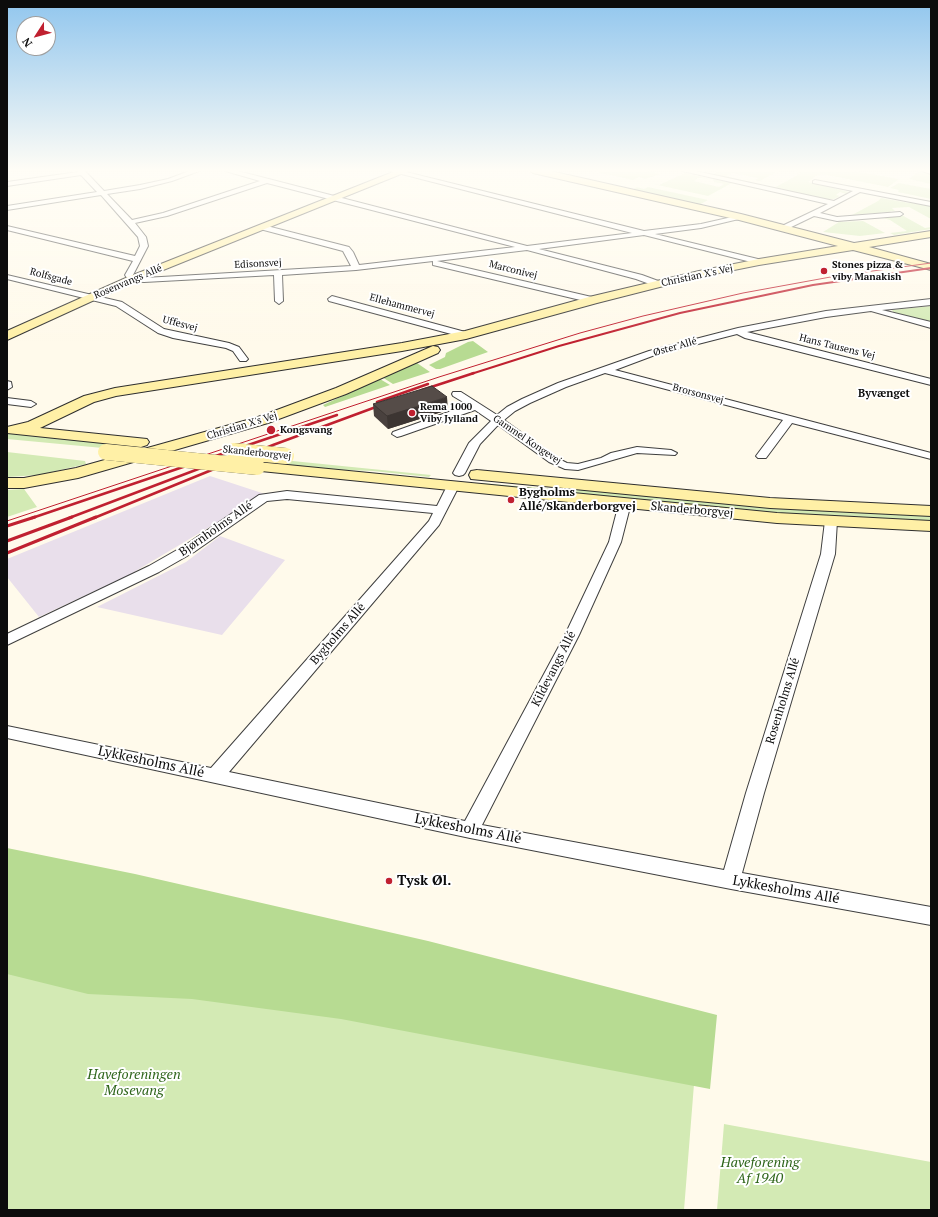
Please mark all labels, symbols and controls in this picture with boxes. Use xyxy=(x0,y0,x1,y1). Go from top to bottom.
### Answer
north arrow xyxy=(16,16,56,56)
text: N xyxy=(19,35,35,50)
street label: Edisonsvej xyxy=(234,257,282,271)
street label: Marconivej xyxy=(488,258,538,282)
place label: Stones pizza & viby Manakish xyxy=(832,259,903,282)
street label: Rosenvangs Allé xyxy=(92,262,164,302)
street label: Christian X's Vej xyxy=(660,263,734,289)
street label: Rolfsgade xyxy=(29,266,73,288)
marker: Stones pizza & viby Manakish xyxy=(819,266,829,276)
street label: Ellehammervej xyxy=(368,292,436,320)
street label: Uffesvej xyxy=(161,314,199,334)
street label: Hans Tausens Vej xyxy=(798,332,876,362)
street label: Øster Allé xyxy=(652,335,698,359)
street label: Brorsonsvej xyxy=(671,381,725,407)
district label: Byvænget xyxy=(858,387,910,401)
place label: Rema 1000 Viby Jylland xyxy=(420,401,478,424)
marker: Rema 1000 Viby Jylland xyxy=(407,408,417,418)
street label: Christian X's Vej xyxy=(205,410,279,442)
street label: Gammel Kongevej xyxy=(490,413,564,467)
marker: Kongsvang xyxy=(265,424,277,436)
place label: Kongsvang xyxy=(280,424,332,436)
street label: Skanderborgvej xyxy=(222,443,292,463)
place label: Bygholms Allé/Skanderborgvej xyxy=(519,486,636,514)
marker: Bygholms Allé/Skanderborgvej xyxy=(506,495,516,505)
street label: Bjørnholms Allé xyxy=(176,498,256,560)
street label: Skanderborgvej xyxy=(650,499,734,521)
street label: Bygholms Allé xyxy=(307,600,369,668)
street label: Kildevangs Allé xyxy=(529,629,579,709)
street label: Rosenholms Allé xyxy=(763,656,803,746)
street label: Lykkesholms Allé xyxy=(96,743,206,781)
street label: Lykkesholms Allé xyxy=(413,810,523,848)
street label: Lykkesholms Allé xyxy=(731,872,841,908)
place label: Tysk Øl. xyxy=(397,873,451,889)
marker: Tysk Øl. xyxy=(384,876,394,886)
park label: Haveforeningen Mosevang xyxy=(87,1067,181,1100)
park label: Haveforening Af 1940 xyxy=(720,1155,800,1188)

